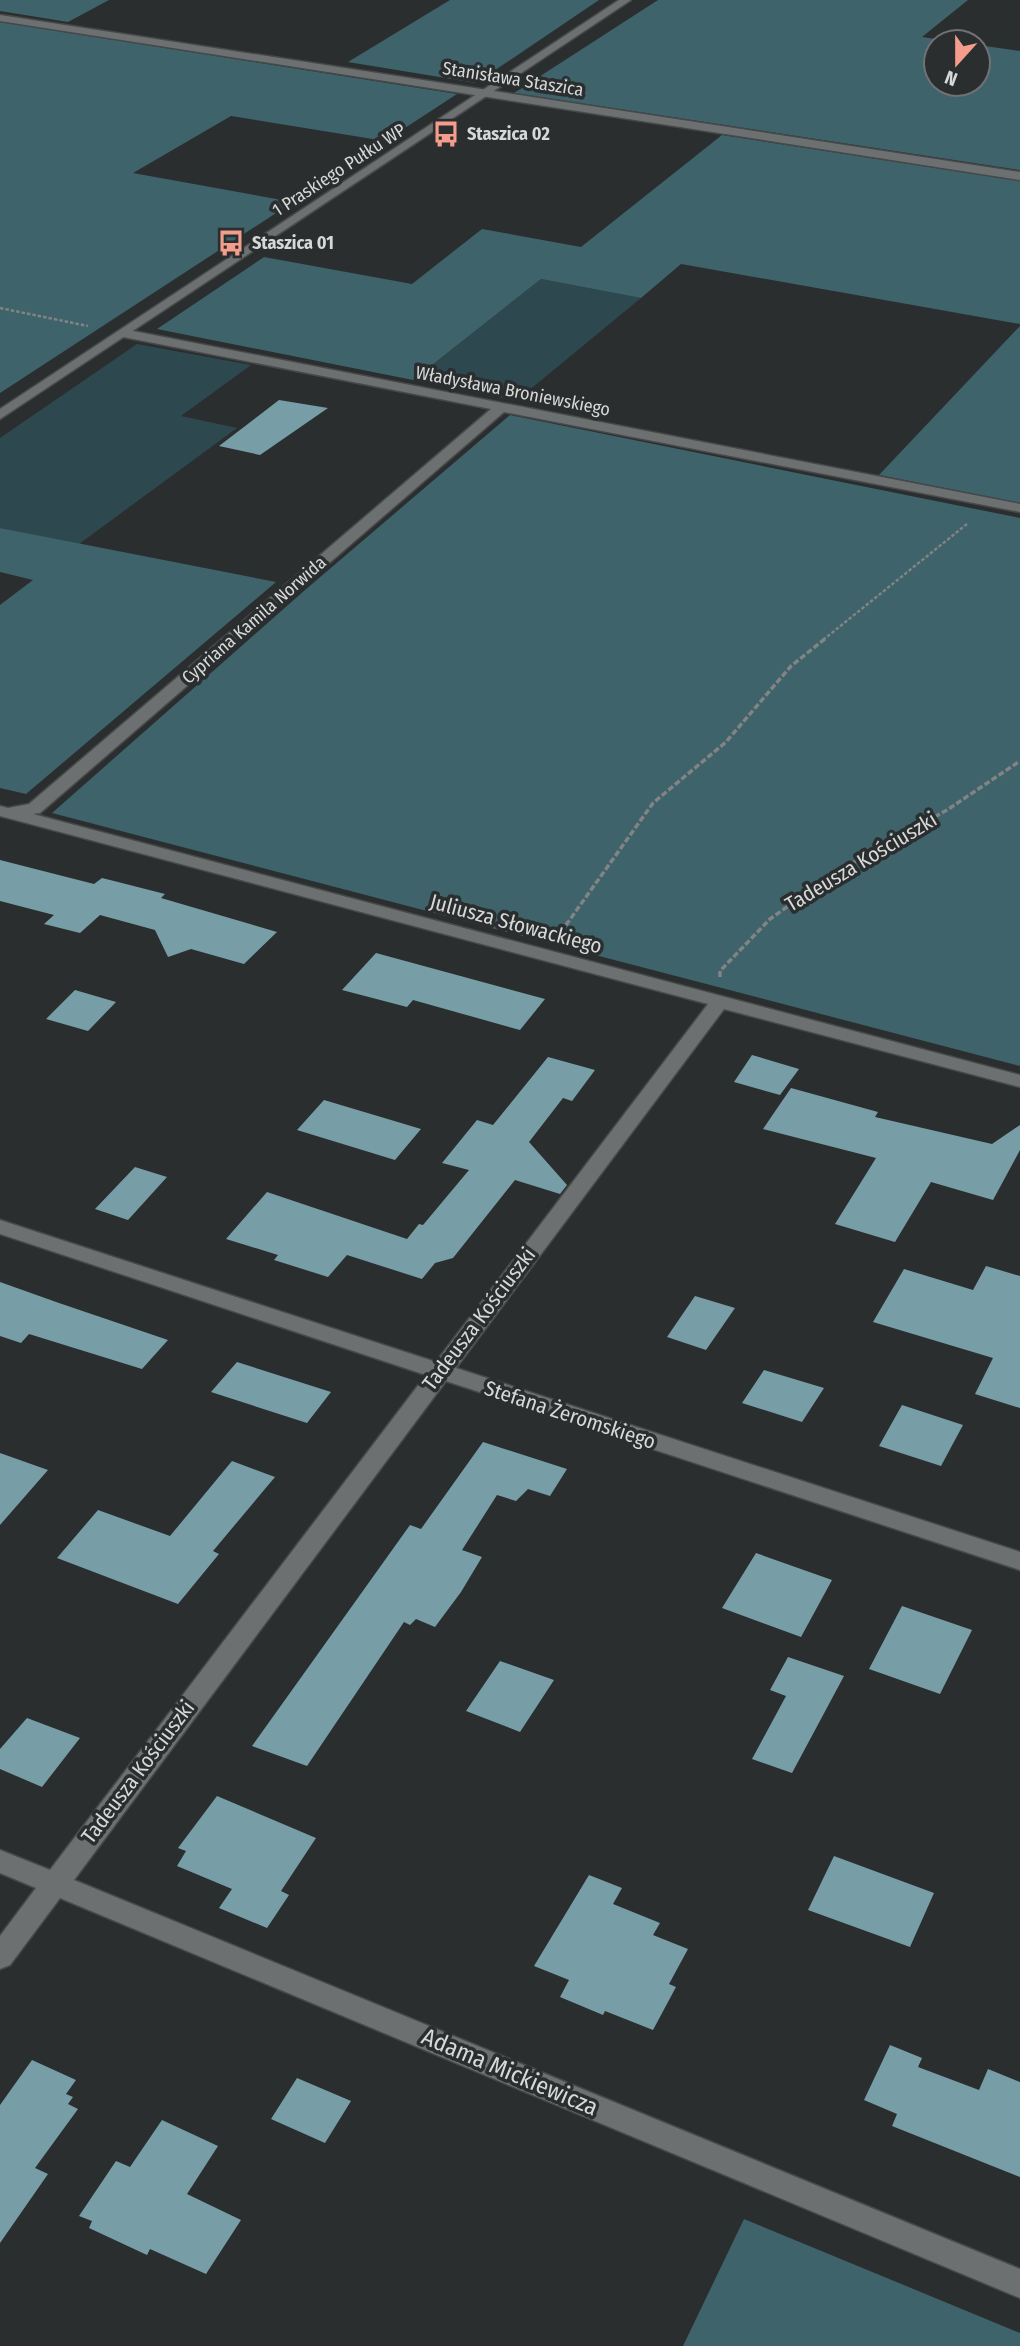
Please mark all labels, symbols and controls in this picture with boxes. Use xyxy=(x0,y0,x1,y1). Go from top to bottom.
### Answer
north arrow xyxy=(922,28,992,98)
street label: Stanisława Staszica xyxy=(441,57,585,101)
text: N xyxy=(942,66,961,91)
street label: 1 Praskiego Pułku WP xyxy=(268,119,410,221)
bus stop icon: Staszica 02 xyxy=(431,119,461,149)
place label: Staszica 02 xyxy=(467,123,550,145)
bus stop icon: Staszica 01 xyxy=(216,228,246,258)
place label: Staszica 01 xyxy=(252,232,334,254)
street label: Władysława Broniewskiego xyxy=(414,361,612,421)
street label: Cypriana Kamila Norwida xyxy=(177,551,331,689)
street label: Tadeusza Kościuszki xyxy=(780,806,942,918)
street label: Juliusza Słowackiego xyxy=(427,889,605,959)
street label: Tadeusza Kościuszki xyxy=(417,1242,541,1396)
street label: Stefana Żeromskiego xyxy=(481,1375,659,1455)
street label: Tadeusza Kościuszki xyxy=(76,1695,200,1849)
street label: Adama Mickiewicza xyxy=(418,2022,602,2122)

